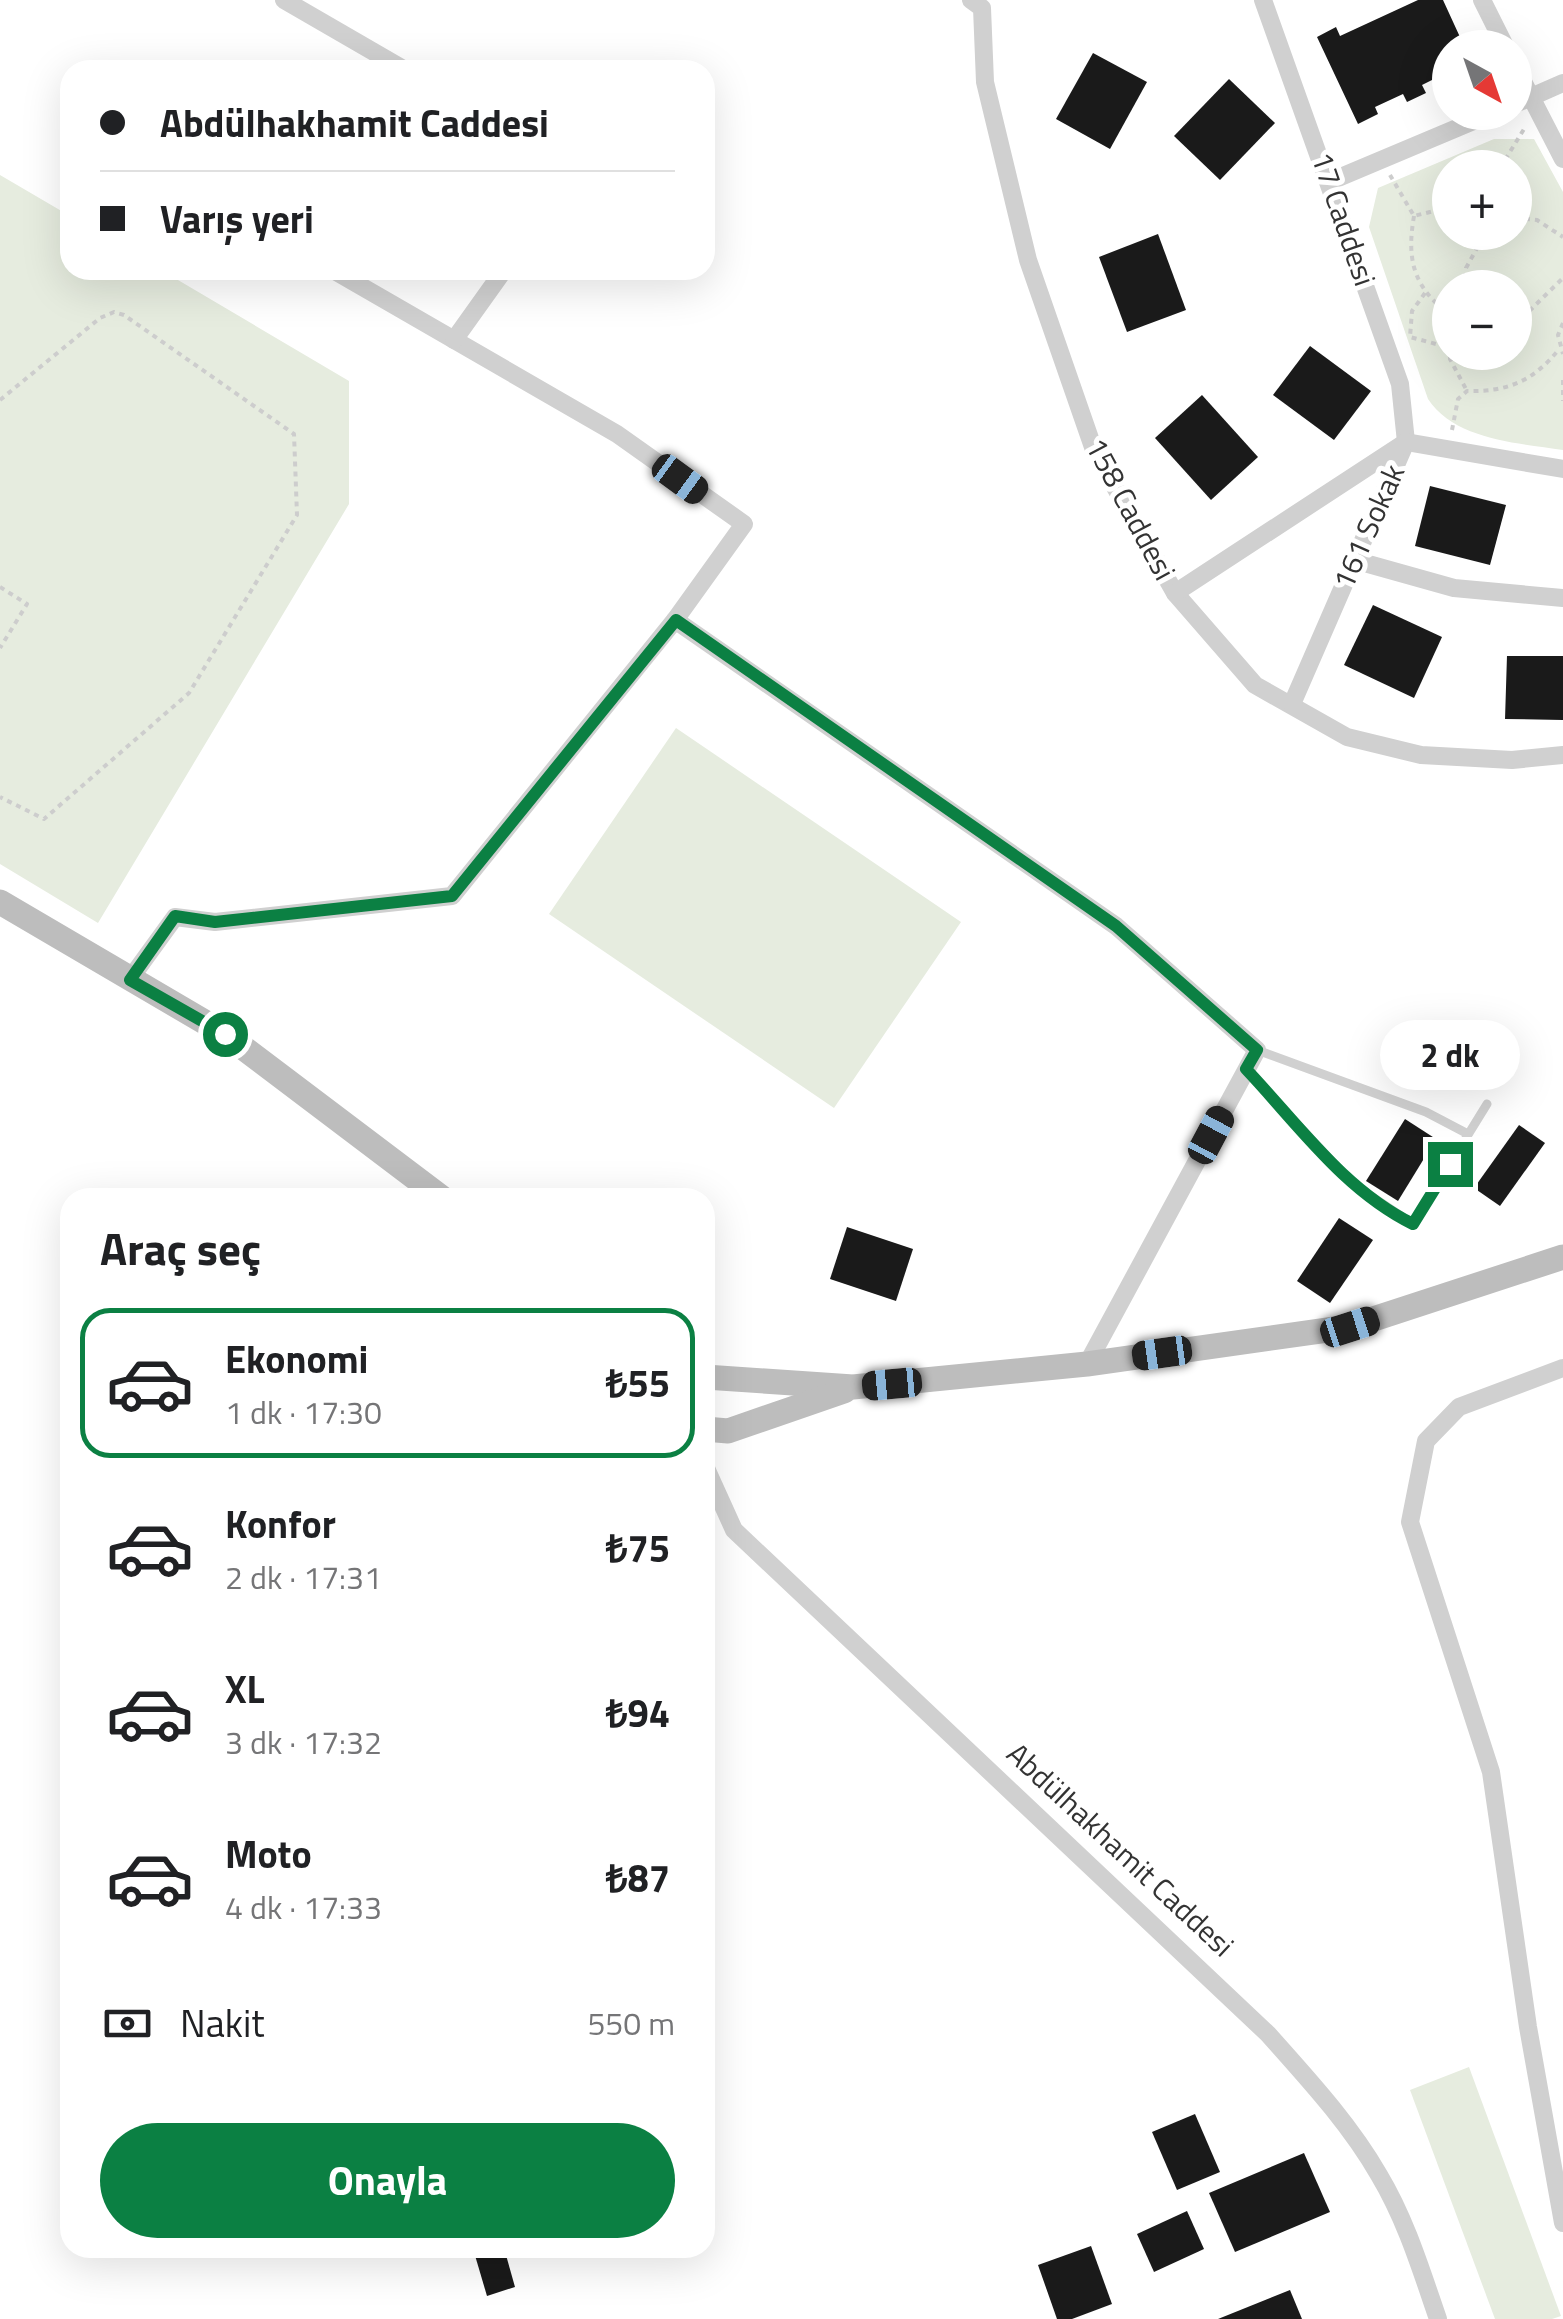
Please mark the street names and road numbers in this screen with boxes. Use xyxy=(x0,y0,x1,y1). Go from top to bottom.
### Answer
street label: 17 Caddesi xyxy=(1300,145,1388,292)
street label: 158 Caddesi xyxy=(1074,429,1188,588)
street label: 161 Sokak xyxy=(1320,457,1416,597)
street label: Abdülhakhamit Caddesi xyxy=(997,1731,1245,1967)

